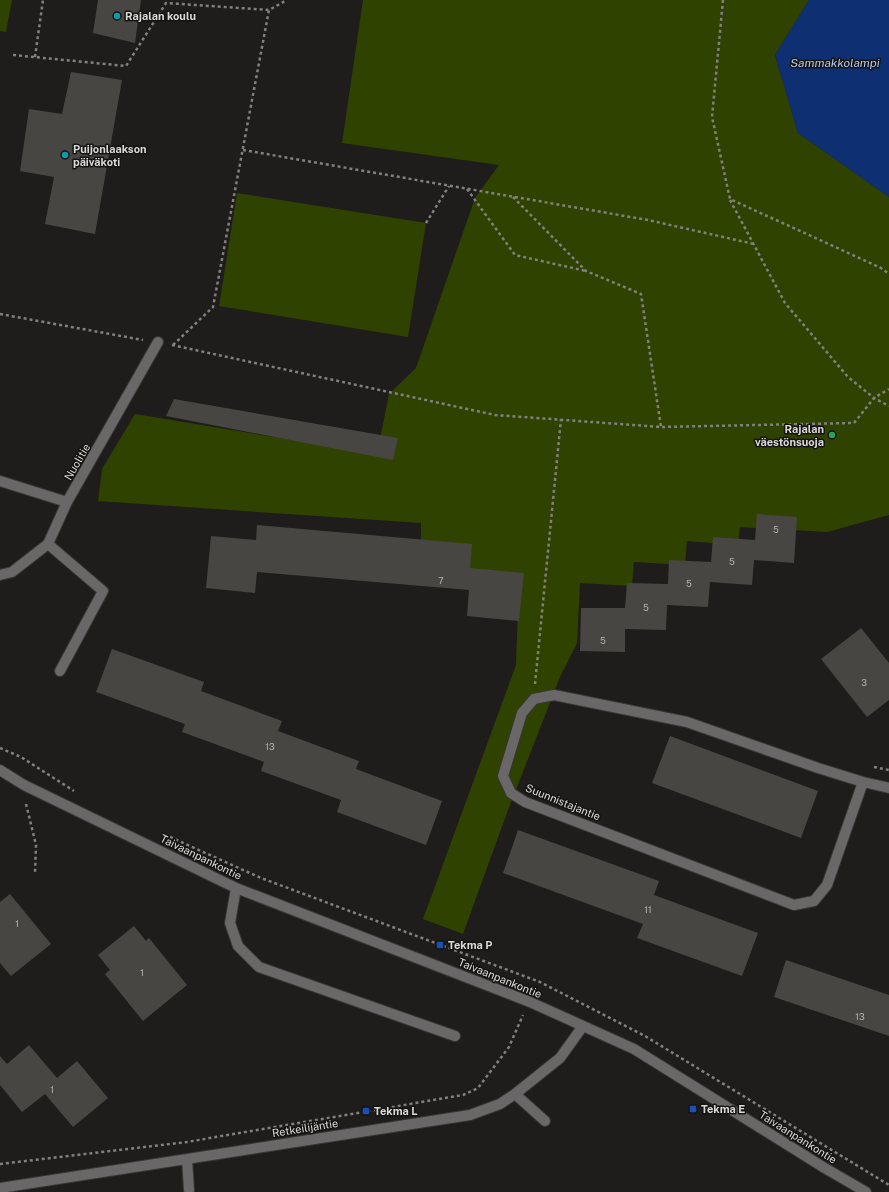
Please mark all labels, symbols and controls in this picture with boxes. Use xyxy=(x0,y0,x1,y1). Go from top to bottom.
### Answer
place label: Rajalan koulu xyxy=(125,10,196,22)
marker: Rajalan koulu xyxy=(112,11,122,21)
water label: Sammakkolampi xyxy=(790,56,880,70)
place label: Puijonlaakson päiväkoti xyxy=(73,143,147,168)
marker: Puijonlaakson päiväkoti xyxy=(60,150,70,160)
place label: Rajalan väestönsuoja xyxy=(755,423,824,448)
marker: Rajalan väestönsuoja xyxy=(827,430,837,440)
street label: Nuolitie xyxy=(62,442,92,482)
house number: 5 xyxy=(773,524,779,535)
house number: 5 xyxy=(729,556,735,567)
house number: 7 xyxy=(438,575,444,586)
house number: 5 xyxy=(686,578,692,589)
house number: 5 xyxy=(643,602,649,613)
house number: 5 xyxy=(600,635,606,646)
house number: 3 xyxy=(861,677,867,688)
house number: 13 xyxy=(265,741,275,752)
street label: Suunnistajantie xyxy=(524,782,602,822)
street label: Taivaanpankontie xyxy=(158,832,244,882)
house number: 11 xyxy=(644,904,652,915)
house number: 1 xyxy=(15,918,19,929)
place label: Tekma P xyxy=(448,939,492,951)
marker: Tekma P xyxy=(435,940,445,950)
street label: Taivaanpankontie xyxy=(456,956,544,1000)
house number: 1 xyxy=(140,967,144,978)
house number: 13 xyxy=(855,1011,865,1022)
house number: 1 xyxy=(50,1084,54,1095)
place label: Tekma E xyxy=(701,1103,745,1115)
marker: Tekma E xyxy=(688,1104,698,1114)
place label: Tekma L xyxy=(374,1105,418,1117)
marker: Tekma L xyxy=(361,1106,371,1116)
street label: Taivaanpankontie xyxy=(757,1108,839,1166)
street label: Retkeilijäntie xyxy=(271,1117,339,1139)

